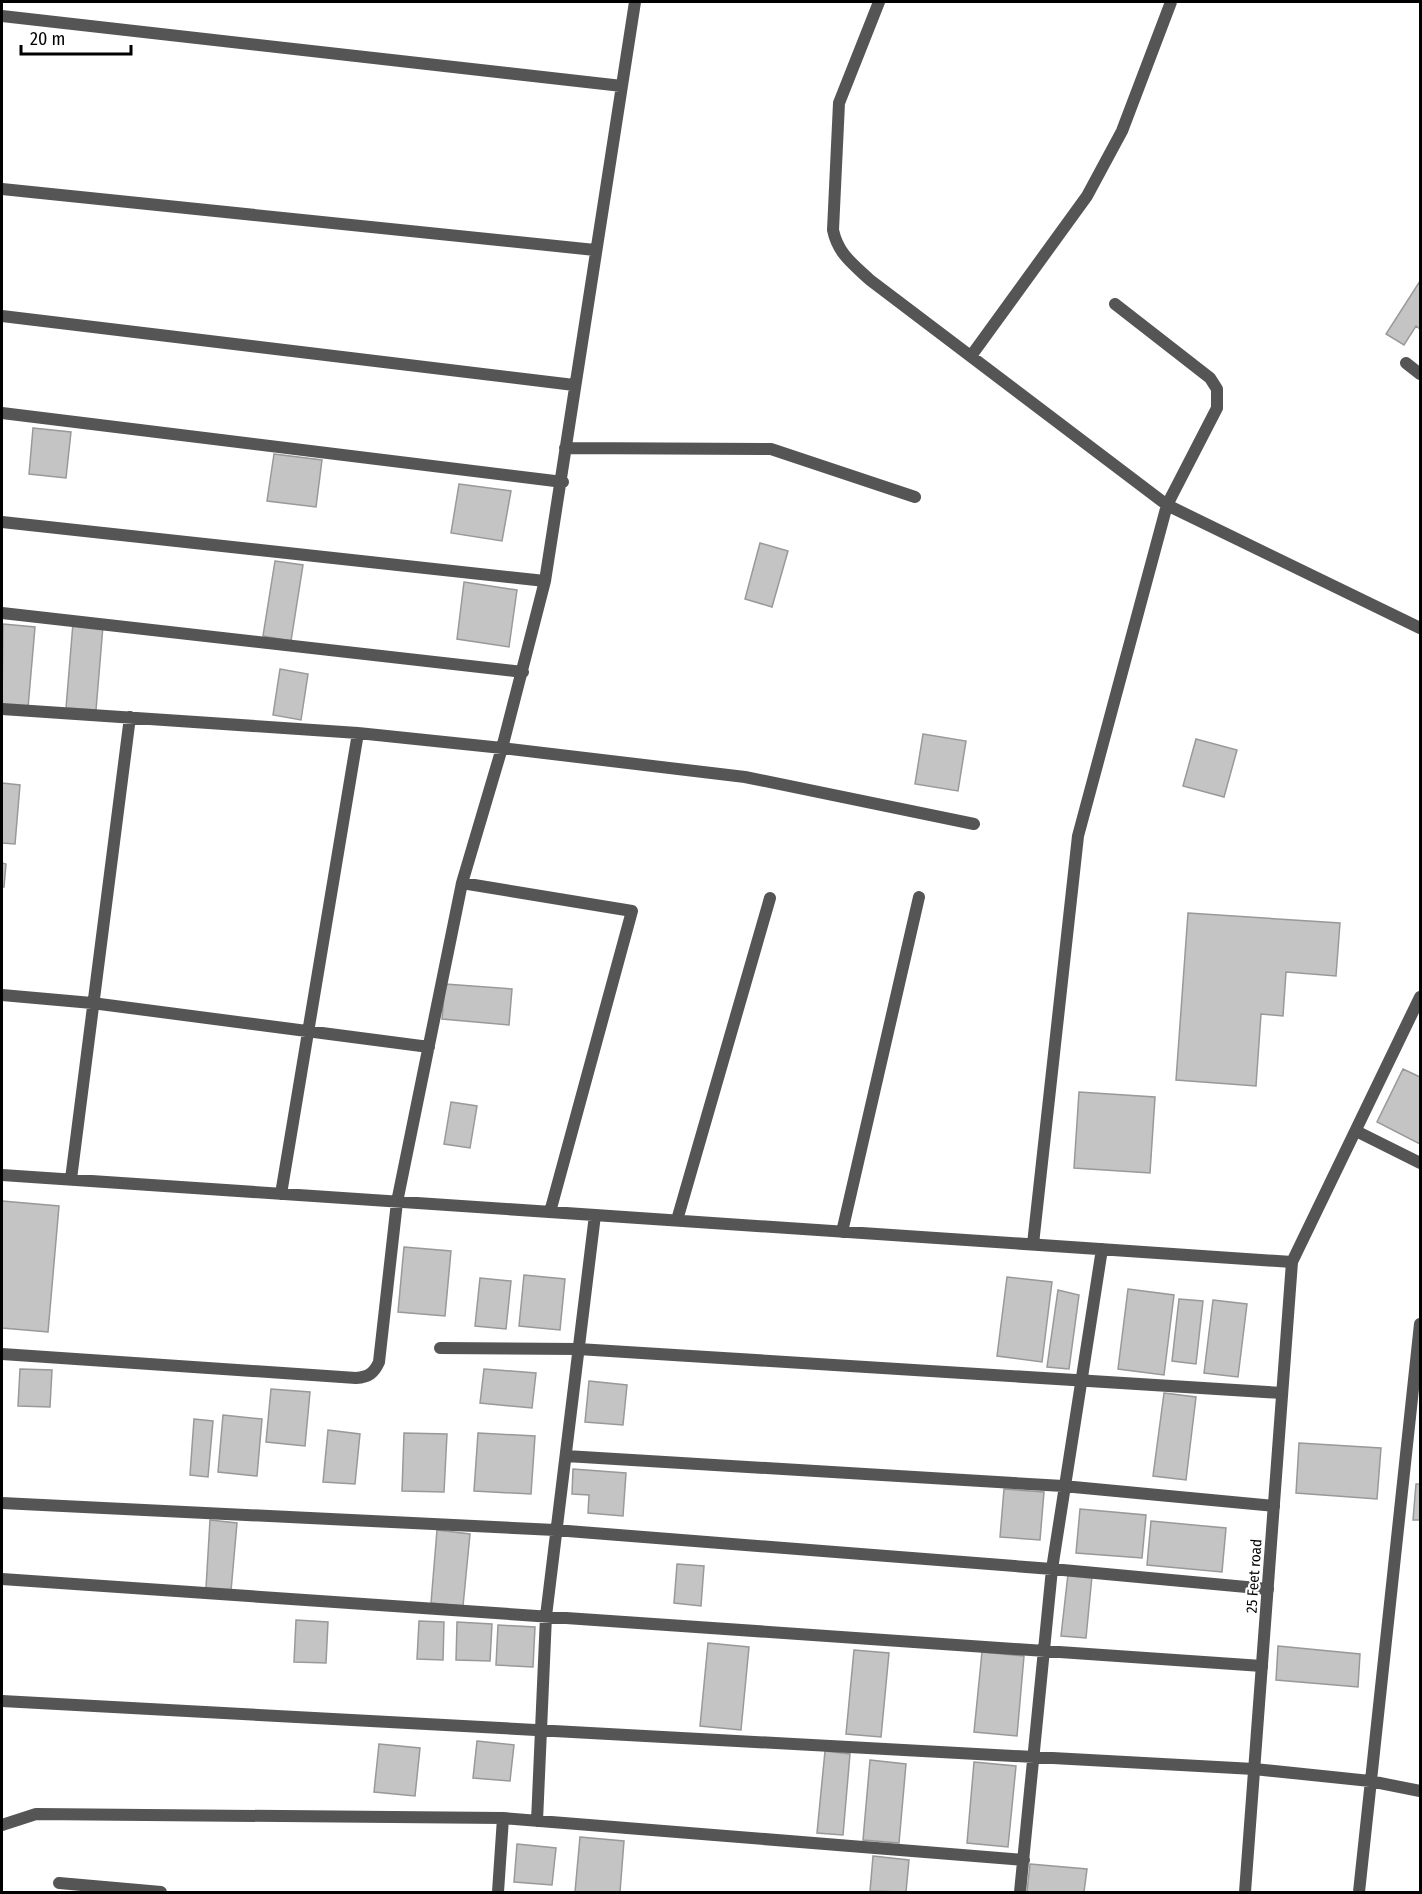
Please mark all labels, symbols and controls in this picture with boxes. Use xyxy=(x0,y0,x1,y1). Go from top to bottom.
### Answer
scale bar xyxy=(21,18,130,56)
text: 20 m xyxy=(30,28,65,50)
street label: 25 Feet road xyxy=(1242,1538,1266,1614)

